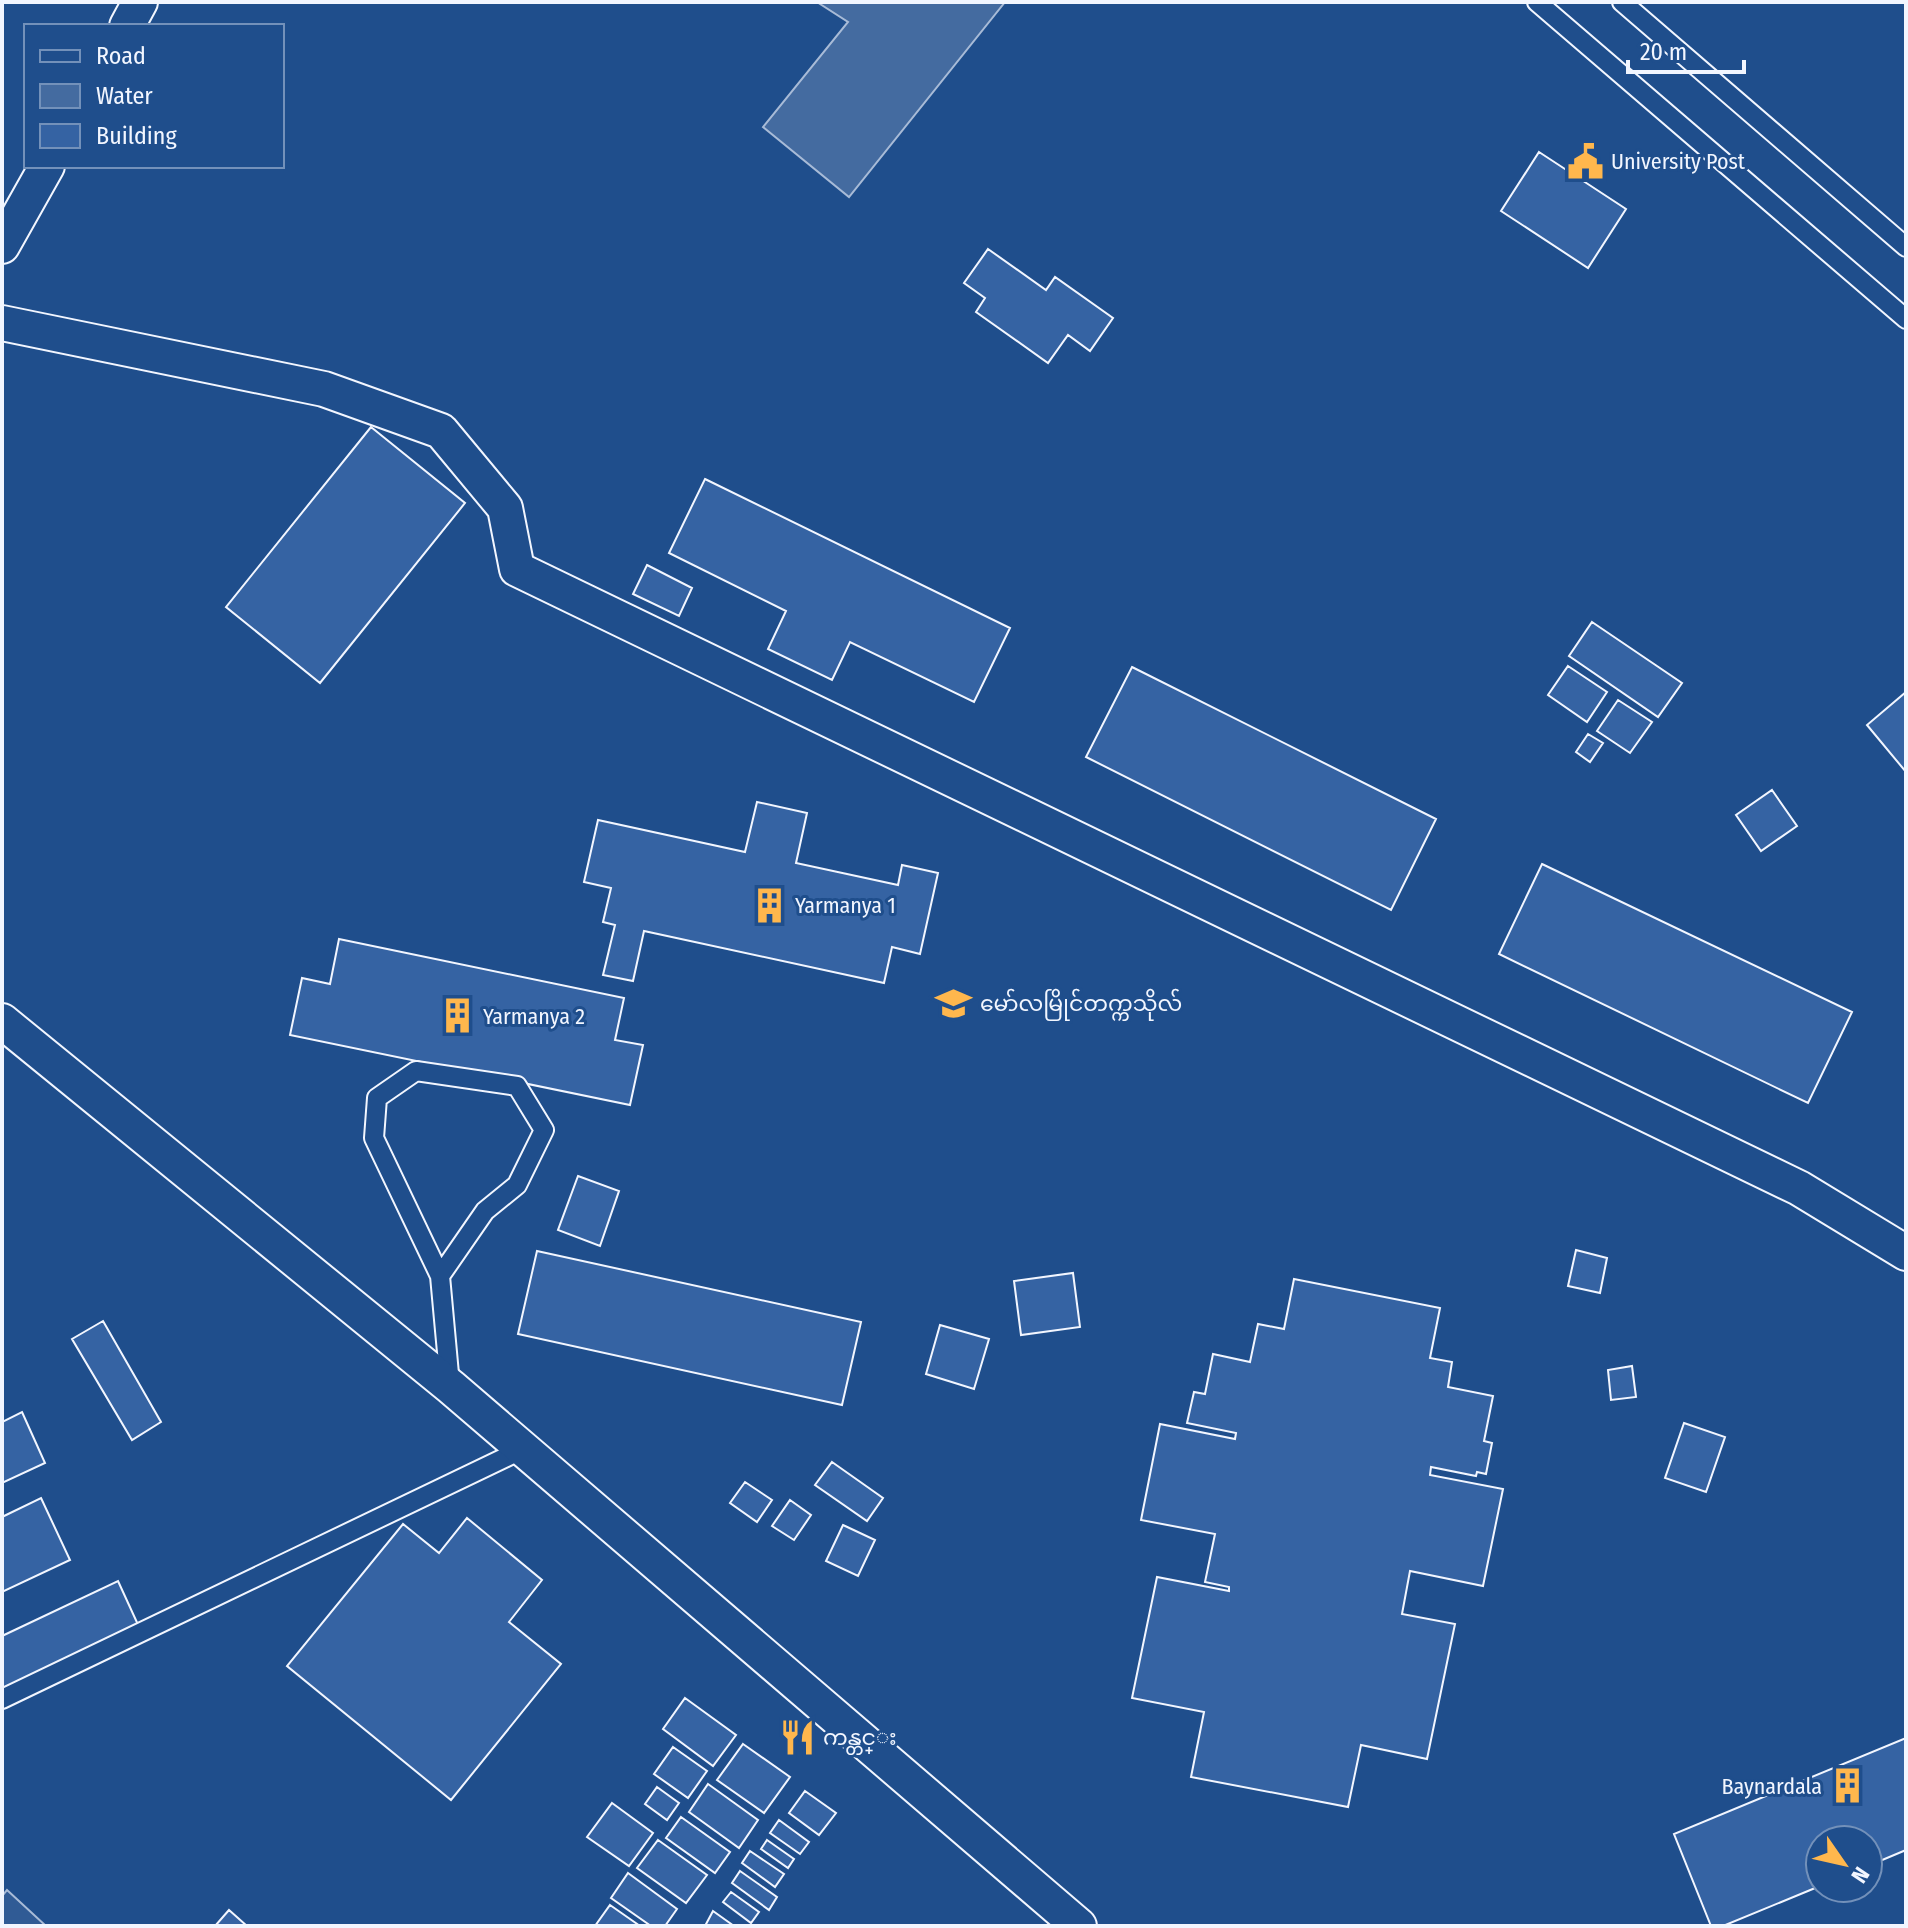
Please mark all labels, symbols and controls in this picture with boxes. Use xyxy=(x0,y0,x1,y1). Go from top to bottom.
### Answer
legend xyxy=(24,24,284,168)
scale bar xyxy=(1628,24,1744,74)
text: 20 m xyxy=(1640,38,1687,66)
text: Road xyxy=(96,42,146,70)
text: Water xyxy=(96,82,153,110)
text: Building xyxy=(96,122,178,150)
public building icon: University Post xyxy=(1566,142,1604,180)
place label: University Post xyxy=(1611,148,1746,175)
building icon: Yarmanya 1 xyxy=(750,886,788,924)
place label: Yarmanya 1 xyxy=(795,892,896,919)
school or university icon: မော်လမြိုင်တက္ကသိုလ် xyxy=(935,984,973,1022)
place label: မော်လမြိုင်တက္ကသိုလ် xyxy=(980,988,1182,1021)
building icon: Yarmanya 2 xyxy=(438,997,476,1035)
place label: Yarmanya 2 xyxy=(483,1003,585,1030)
restaurant icon: ကန္တင္း xyxy=(778,1718,816,1756)
place label: ကန္တင္း xyxy=(823,1724,897,1755)
building icon: Baynardala xyxy=(1829,1767,1867,1805)
place label: Baynardala xyxy=(1721,1773,1822,1800)
north arrow xyxy=(1804,1824,1884,1904)
text: N xyxy=(1845,1862,1875,1888)

